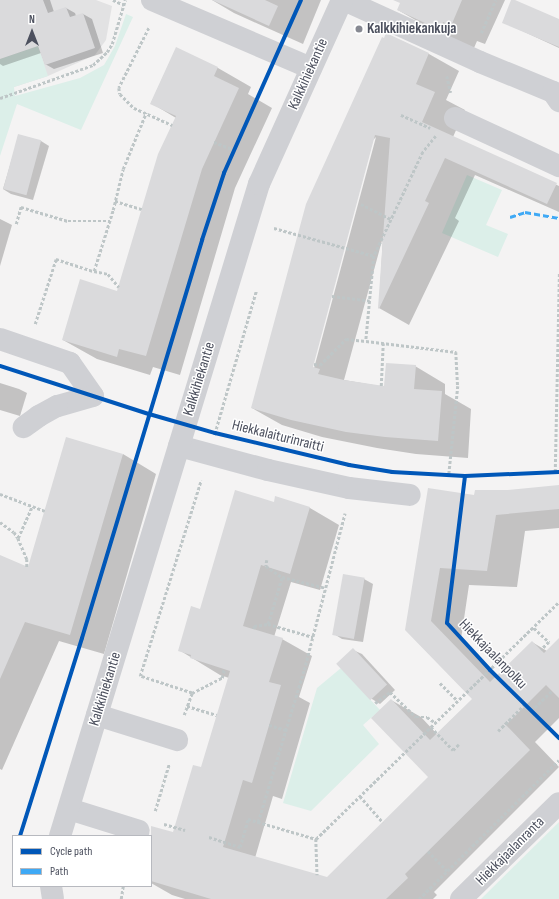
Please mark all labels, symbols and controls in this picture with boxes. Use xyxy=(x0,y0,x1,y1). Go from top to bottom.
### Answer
north arrow xyxy=(12,12,52,52)
text: N xyxy=(29,13,35,26)
place label: Kalkkihiekankuja xyxy=(367,20,456,38)
marker: Kalkkihiekankuja xyxy=(354,24,364,34)
street label: Kalkkihiekantie xyxy=(284,36,332,112)
street label: Kalkkihiekantie xyxy=(179,340,219,418)
street label: Hiekkalaiturinraitti xyxy=(230,416,326,456)
street label: Hiekkajaalanpolku xyxy=(455,615,531,693)
street label: Kalkkihiekantie xyxy=(85,650,125,728)
street label: Hiekkajaalanranta xyxy=(472,813,548,889)
legend xyxy=(12,835,152,887)
text: Cycle path xyxy=(50,844,92,859)
text: Path xyxy=(50,864,68,879)

